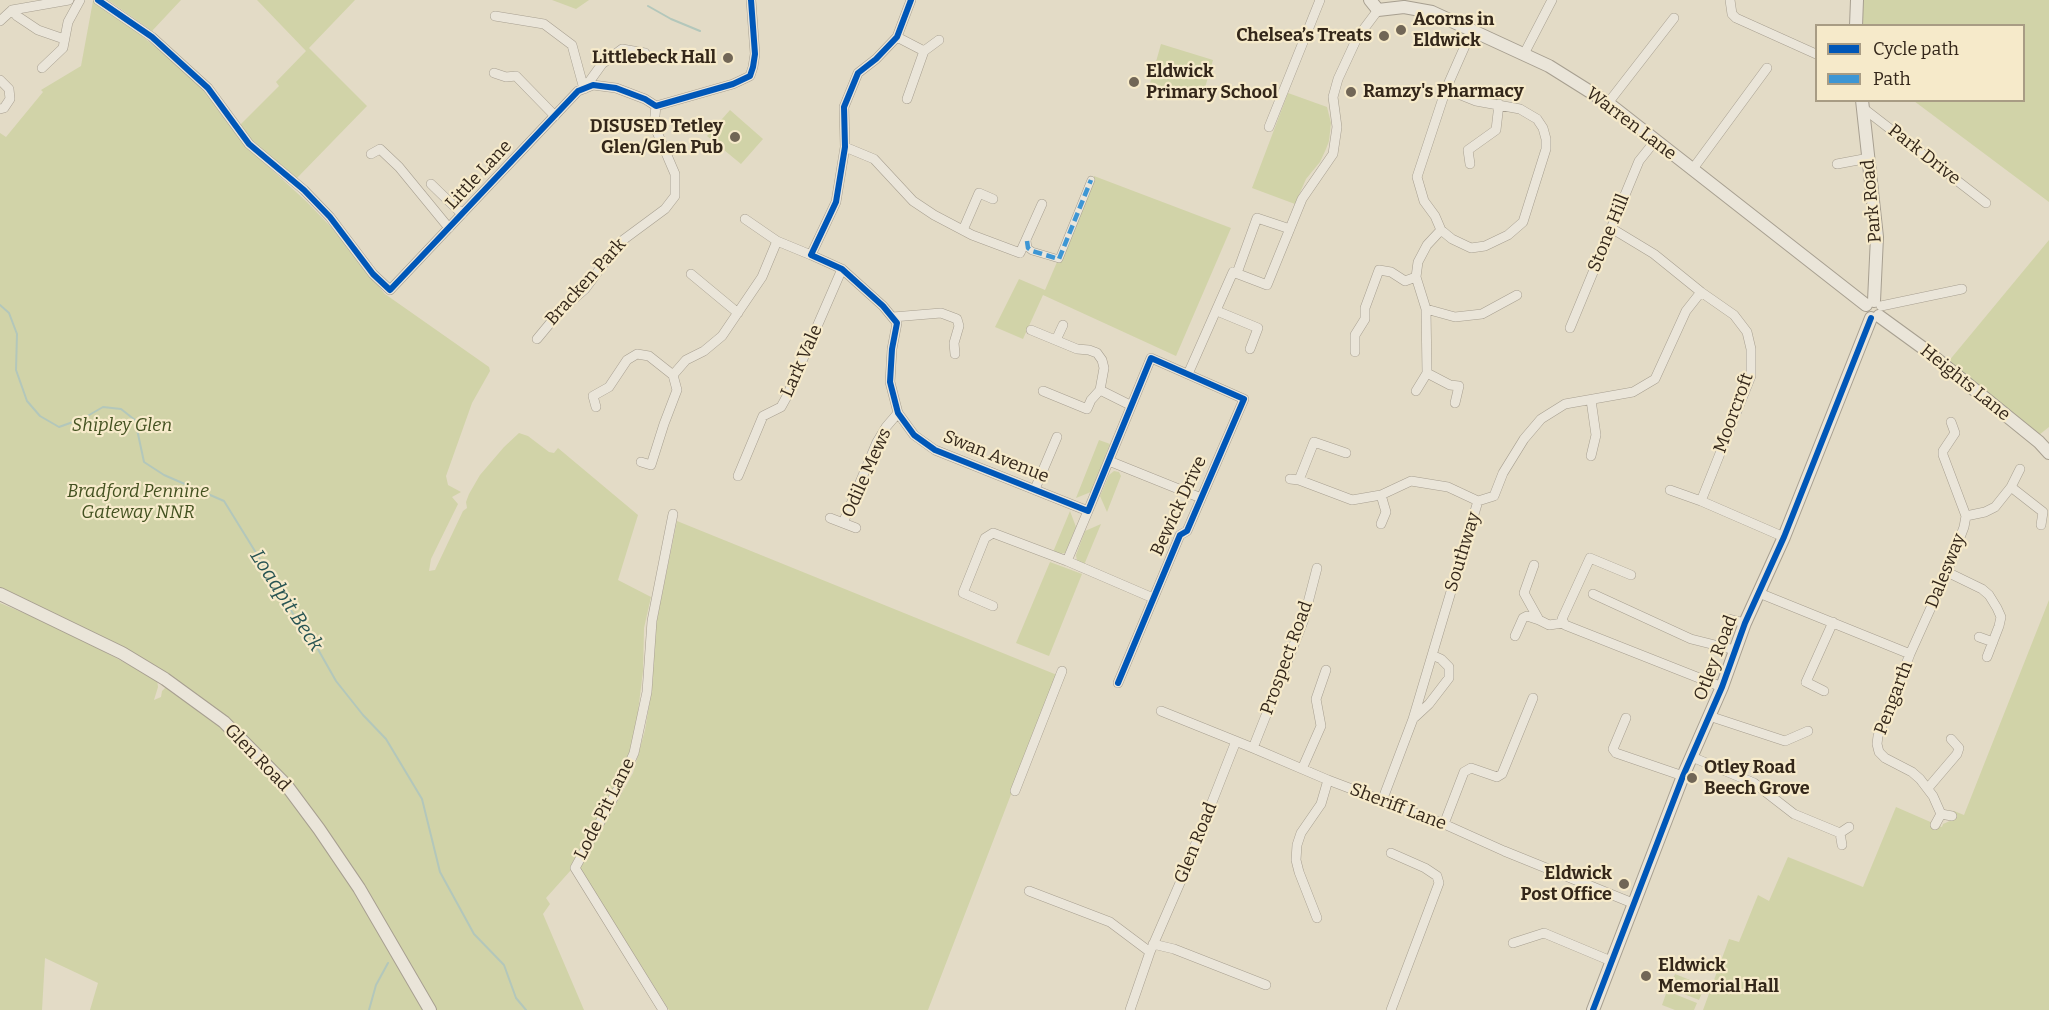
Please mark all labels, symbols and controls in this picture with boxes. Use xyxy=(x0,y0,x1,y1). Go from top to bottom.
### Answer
place label: Acorns in Eldwick xyxy=(1413,9,1494,52)
marker: Acorns in Eldwick xyxy=(1394,23,1408,37)
legend xyxy=(1815,24,2025,102)
place label: Chelsea’s Treats xyxy=(1236,25,1372,47)
marker: Chelsea’s Treats xyxy=(1377,29,1391,43)
text: Cycle path xyxy=(1873,38,1959,60)
place label: Littlebeck Hall xyxy=(592,47,716,69)
marker: Littlebeck Hall xyxy=(721,51,735,65)
place label: Eldwick Primary School xyxy=(1146,61,1278,104)
text: Path xyxy=(1873,68,1911,90)
marker: Eldwick Primary School xyxy=(1127,75,1141,89)
place label: Ramzy's Pharmacy xyxy=(1363,81,1524,103)
street label: Warren Lane xyxy=(1582,83,1680,165)
marker: Ramzy's Pharmacy xyxy=(1344,85,1358,99)
place label: DISUSED Tetley Glen/Glen Pub xyxy=(590,116,723,158)
street label: Park Drive xyxy=(1883,120,1965,190)
marker: DISUSED Tetley Glen/Glen Pub xyxy=(728,130,742,144)
street label: Little Lane xyxy=(441,136,517,214)
street label: Park Road xyxy=(1858,158,1886,244)
street label: Stone Hill xyxy=(1584,191,1634,275)
street label: Bracken Park xyxy=(541,234,631,330)
street label: Lark Vale xyxy=(777,322,827,400)
street label: Heights Lane xyxy=(1916,340,2014,426)
street label: Moorcroft xyxy=(1710,370,1758,456)
park label: Shipley Glen xyxy=(72,415,172,437)
street label: Odile Mews xyxy=(838,425,896,521)
street label: Swan Avenue xyxy=(940,426,1052,488)
street label: Bewick Drive xyxy=(1146,453,1212,559)
park label: Bradford Pennine Gateway NNR xyxy=(67,481,209,524)
street label: Southway xyxy=(1441,510,1485,594)
street label: Dalesway xyxy=(1921,531,1971,611)
water label: Loadpit Beck xyxy=(244,546,328,656)
street label: Prospect Road xyxy=(1256,598,1318,718)
street label: Otley Road xyxy=(1690,612,1742,704)
street label: Pengarth xyxy=(1870,658,1918,738)
street label: Glen Road xyxy=(220,720,294,796)
street label: Lode Pit Lane xyxy=(570,755,640,863)
place label: Otley Road Beech Grove xyxy=(1704,757,1810,800)
marker: Otley Road Beech Grove xyxy=(1685,771,1699,785)
street label: Sheriff Lane xyxy=(1347,779,1449,835)
street label: Glen Road xyxy=(1170,799,1222,887)
place label: Eldwick Post Office xyxy=(1520,863,1612,906)
marker: Eldwick Post Office xyxy=(1617,877,1631,891)
place label: Eldwick Memorial Hall xyxy=(1658,955,1779,998)
marker: Eldwick Memorial Hall xyxy=(1639,969,1653,983)

